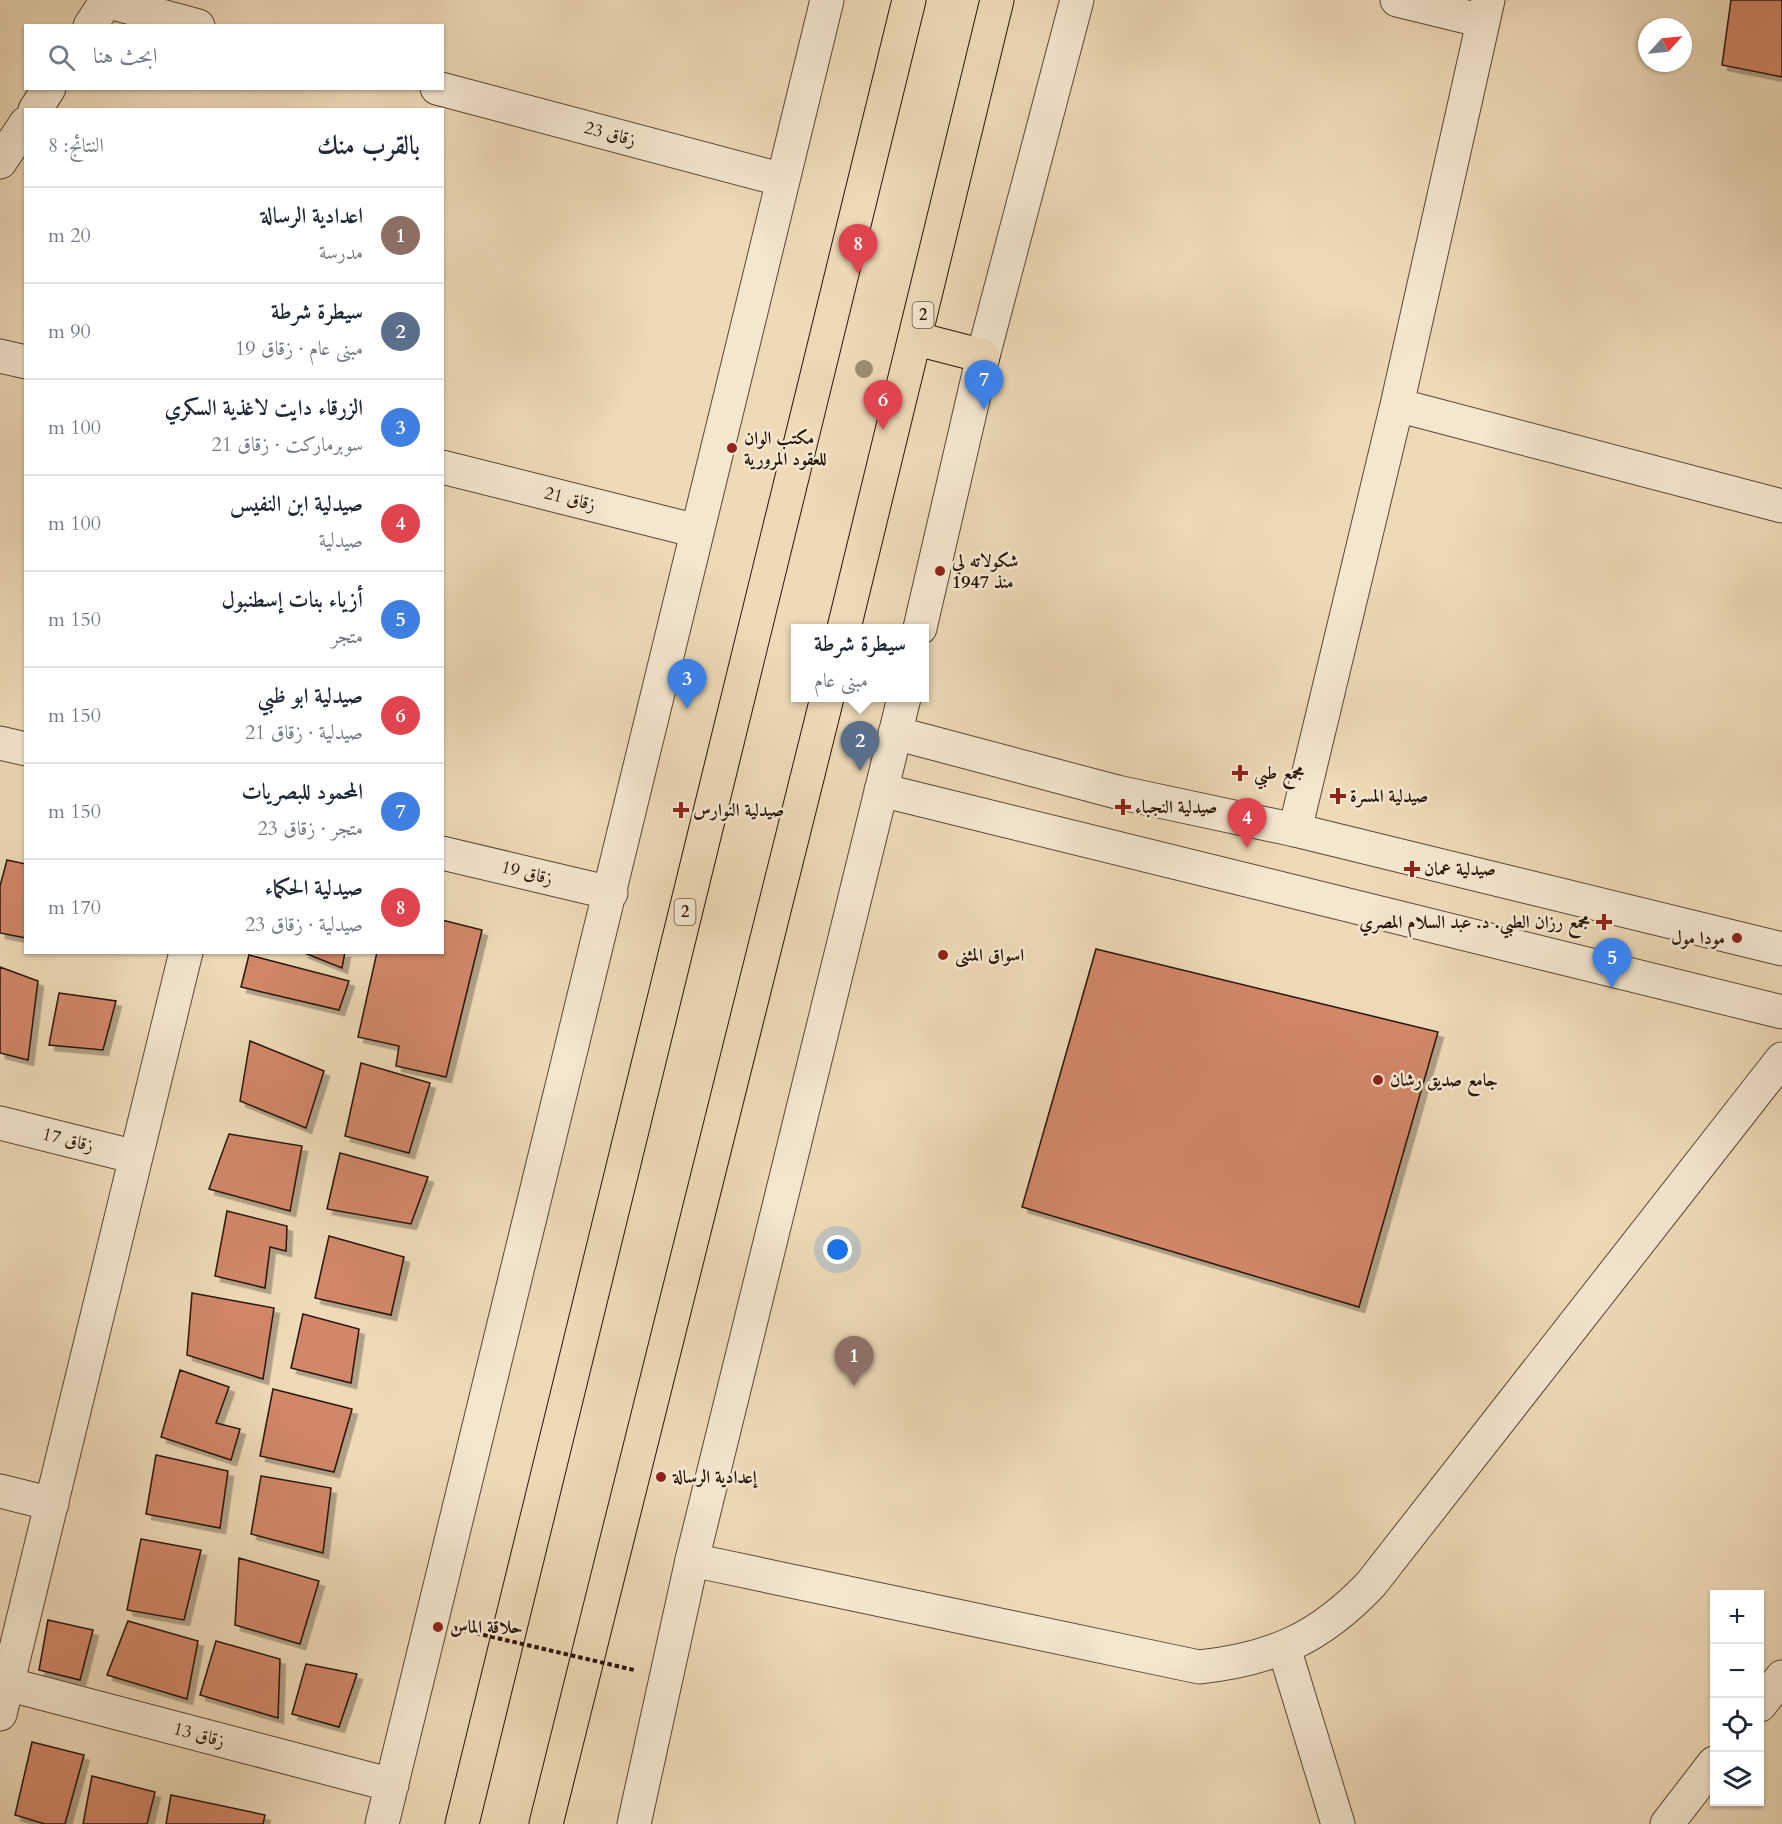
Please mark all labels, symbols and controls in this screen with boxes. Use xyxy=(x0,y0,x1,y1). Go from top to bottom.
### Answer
north arrow xyxy=(1638,18,1692,72)
search box xyxy=(24,24,444,90)
icon: search xyxy=(45,41,78,74)
text: ابحث هنا xyxy=(93,41,158,71)
street label: زقاق 23 xyxy=(582,115,638,153)
text: بالقرب منك xyxy=(317,128,420,163)
text: النتائج: 8 xyxy=(48,132,104,159)
text: اعدادية الرسالة xyxy=(261,201,363,231)
text: 20 m xyxy=(48,222,91,249)
text: 1 xyxy=(395,222,406,249)
pin: 8 xyxy=(838,224,878,274)
text: مدرسة xyxy=(319,239,363,266)
text: سيطرة شرطة xyxy=(271,297,363,327)
road number: 2 xyxy=(912,302,934,328)
text: 90 m xyxy=(48,318,91,345)
text: 2 xyxy=(395,318,406,345)
text: مبنى عام · زقاق 19 xyxy=(235,335,363,362)
pin: 7 xyxy=(964,360,1004,410)
pin: 6 xyxy=(864,380,902,430)
text: الزرقاء دايت لاغذية السكري xyxy=(164,393,363,423)
text: 100 m xyxy=(48,414,101,441)
text: 3 xyxy=(395,414,406,441)
place label: مكتب الوان للعقود المرورية xyxy=(744,426,827,472)
text: سوبرماركت · زقاق 21 xyxy=(211,431,363,458)
marker: مكتب الوان للعقود المرورية xyxy=(725,441,739,455)
street label: زقاق 21 xyxy=(542,481,598,517)
text: صيدلية ابن النفيس xyxy=(230,489,363,519)
text: 100 m xyxy=(48,510,101,537)
text: 4 xyxy=(395,510,406,537)
text: صيدلية xyxy=(319,527,363,554)
place label: شكولاته لي منذ 1947 xyxy=(951,549,1019,595)
marker: شكولاته لي منذ 1947 xyxy=(933,564,947,578)
text: أزياء بنات إسطنبول xyxy=(221,585,363,615)
text: 150 m xyxy=(48,606,101,633)
text: 5 xyxy=(395,606,406,633)
text: متجر xyxy=(331,623,363,650)
popup xyxy=(791,624,929,702)
text: سيطرة شرطة xyxy=(814,629,906,659)
pin: 3 xyxy=(668,660,706,709)
text: مبنى عام xyxy=(814,667,868,694)
text: صيدلية ابو ظبي xyxy=(258,681,363,711)
text: 150 m xyxy=(48,702,101,729)
text: 6 xyxy=(395,702,406,729)
text: صيدلية · زقاق 21 xyxy=(245,719,363,746)
pin: 2 xyxy=(840,722,880,771)
place label: مجمع طبي xyxy=(1254,761,1304,790)
marker: مجمع طبي xyxy=(1231,764,1249,782)
text: المحمود للبصريات xyxy=(241,777,363,807)
place label: صيدلية المسرة xyxy=(1350,784,1428,809)
marker: صيدلية المسرة xyxy=(1331,789,1345,803)
place label: صيدلية النجباء xyxy=(1135,795,1217,820)
text: 150 m xyxy=(48,798,101,825)
text: 7 xyxy=(395,798,406,825)
place label: صيدلية النوارس xyxy=(693,798,784,823)
pin: 4 xyxy=(1228,798,1266,848)
marker: صيدلية النجباء xyxy=(1116,800,1130,814)
marker: صيدلية النوارس xyxy=(674,803,688,817)
text: متجر · زقاق 23 xyxy=(257,815,363,842)
street label: زقاق 19 xyxy=(499,855,555,891)
place label: صيدلية عمان xyxy=(1424,857,1496,882)
marker: صيدلية عمان xyxy=(1405,862,1419,876)
text: صيدلية الحكماء xyxy=(265,873,363,903)
text: 170 m xyxy=(48,894,101,921)
text: 8 xyxy=(395,894,406,921)
road number: 2 xyxy=(674,899,696,925)
place label: مجمع رزان الطبي. د. عبد السلام المصري xyxy=(1359,910,1590,939)
text: صيدلية · زقاق 23 xyxy=(245,911,363,938)
marker: مجمع رزان الطبي. د. عبد السلام المصري xyxy=(1595,913,1613,931)
place label: مودا مول xyxy=(1671,926,1725,951)
marker: مودا مول xyxy=(1730,931,1744,945)
pin: 5 xyxy=(1592,938,1632,988)
place label: اسواق المثنى xyxy=(955,943,1024,968)
marker: اسواق المثنى xyxy=(936,948,950,962)
place label: جامع صديق رشان xyxy=(1390,1068,1498,1097)
marker: جامع صديق رشان xyxy=(1371,1073,1385,1087)
street label: زقاق 17 xyxy=(40,1122,96,1158)
your location xyxy=(823,1235,852,1264)
pin: 1 xyxy=(834,1336,874,1386)
place label: إعدادية الرسالة xyxy=(672,1465,759,1490)
marker: إعدادية الرسالة xyxy=(654,1470,668,1484)
map controls xyxy=(1710,1590,1764,1806)
button: + xyxy=(1710,1590,1764,1644)
place label: حلاقة الماس xyxy=(450,1615,523,1640)
marker: حلاقة الماس xyxy=(431,1620,445,1634)
button: − xyxy=(1710,1644,1764,1698)
button: locate xyxy=(1710,1698,1764,1752)
street label: زقاق 13 xyxy=(171,1716,227,1754)
button: layers xyxy=(1710,1752,1764,1806)

